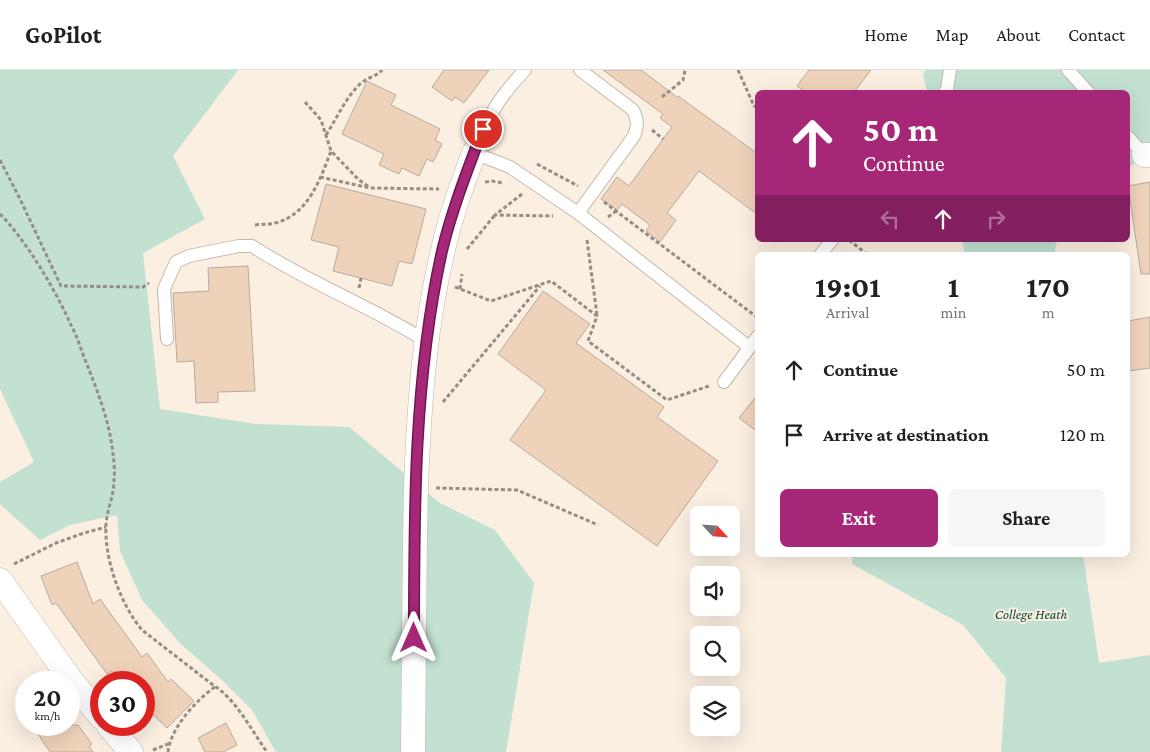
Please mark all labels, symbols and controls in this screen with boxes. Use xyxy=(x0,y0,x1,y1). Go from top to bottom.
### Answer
text: GoPilot xyxy=(25,21,101,48)
text: Home xyxy=(865,25,908,45)
text: Map xyxy=(936,25,968,45)
text: About xyxy=(996,25,1040,45)
text: Contact xyxy=(1068,25,1125,45)
pin xyxy=(462,108,504,150)
icon: ahead xyxy=(780,110,845,175)
text: 50 m xyxy=(863,110,938,149)
icon: arrive xyxy=(469,115,497,143)
text: Continue xyxy=(863,151,945,176)
icon: left xyxy=(876,205,904,233)
icon: ahead xyxy=(929,205,957,233)
icon: right xyxy=(982,205,1010,233)
text: 19:01 xyxy=(815,270,880,303)
text: 1 xyxy=(948,270,959,303)
text: 170 xyxy=(1026,270,1070,303)
text: Arrival xyxy=(826,304,870,321)
text: min xyxy=(941,304,966,321)
text: m xyxy=(1042,304,1055,321)
icon: ahead xyxy=(780,356,808,384)
text: Continue xyxy=(823,359,898,380)
text: 50 m xyxy=(1066,359,1105,380)
icon: arrive xyxy=(780,421,808,449)
text: Arrive at destination xyxy=(823,424,989,445)
text: 120 m xyxy=(1060,424,1105,445)
button: Exit xyxy=(780,489,938,547)
button: Share xyxy=(948,489,1105,547)
north arrow xyxy=(690,506,740,556)
map controls xyxy=(690,506,740,736)
button: sound xyxy=(690,566,740,616)
park label: College Heath xyxy=(995,606,1067,622)
position arrow xyxy=(387,611,439,663)
button: search xyxy=(690,626,740,676)
speed limit sign: 30 xyxy=(90,671,155,736)
text: 20 xyxy=(34,684,61,711)
button: layers xyxy=(690,686,740,736)
text: km/h xyxy=(35,709,60,723)

